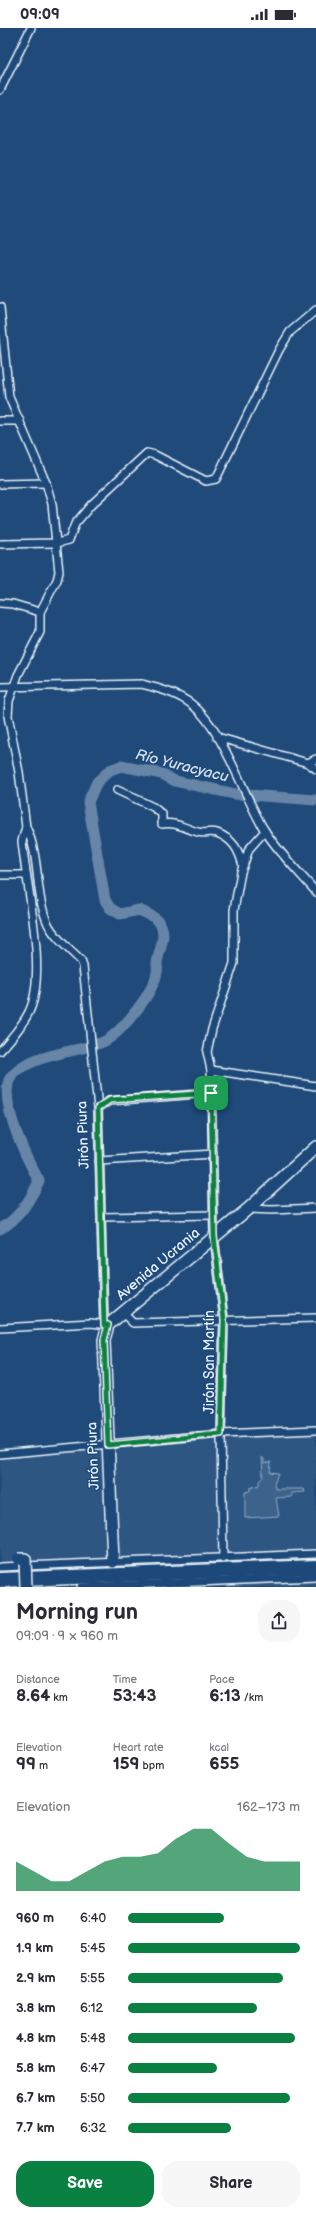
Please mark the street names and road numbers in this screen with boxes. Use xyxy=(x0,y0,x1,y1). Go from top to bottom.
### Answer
street label: Jirón Piura xyxy=(73,1101,93,1169)
street label: Avenida Ucrania xyxy=(113,1224,203,1304)
street label: Jirón San Martín xyxy=(201,1310,218,1414)
street label: Jirón Piura xyxy=(83,1422,103,1490)

